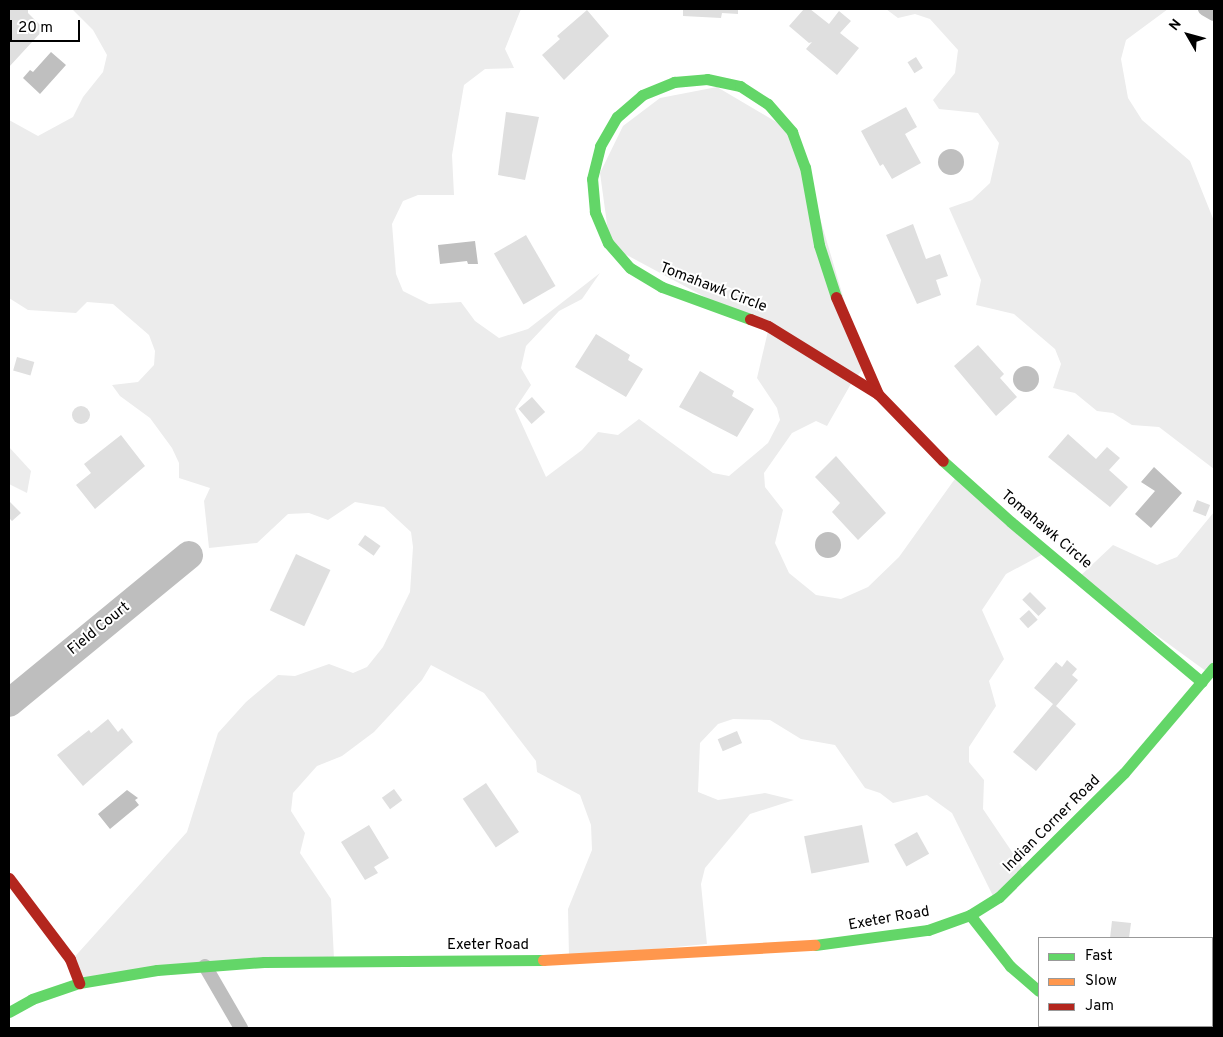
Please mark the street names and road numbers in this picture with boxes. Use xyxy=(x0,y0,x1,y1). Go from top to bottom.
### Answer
street label: Tomahawk Circle xyxy=(657,259,769,317)
street label: Tomahawk Circle xyxy=(997,487,1095,573)
street label: Field Court xyxy=(64,599,134,659)
street label: Indian Corner Road xyxy=(1000,772,1104,876)
street label: Exeter Road xyxy=(847,903,931,935)
street label: Exeter Road xyxy=(447,937,529,955)

